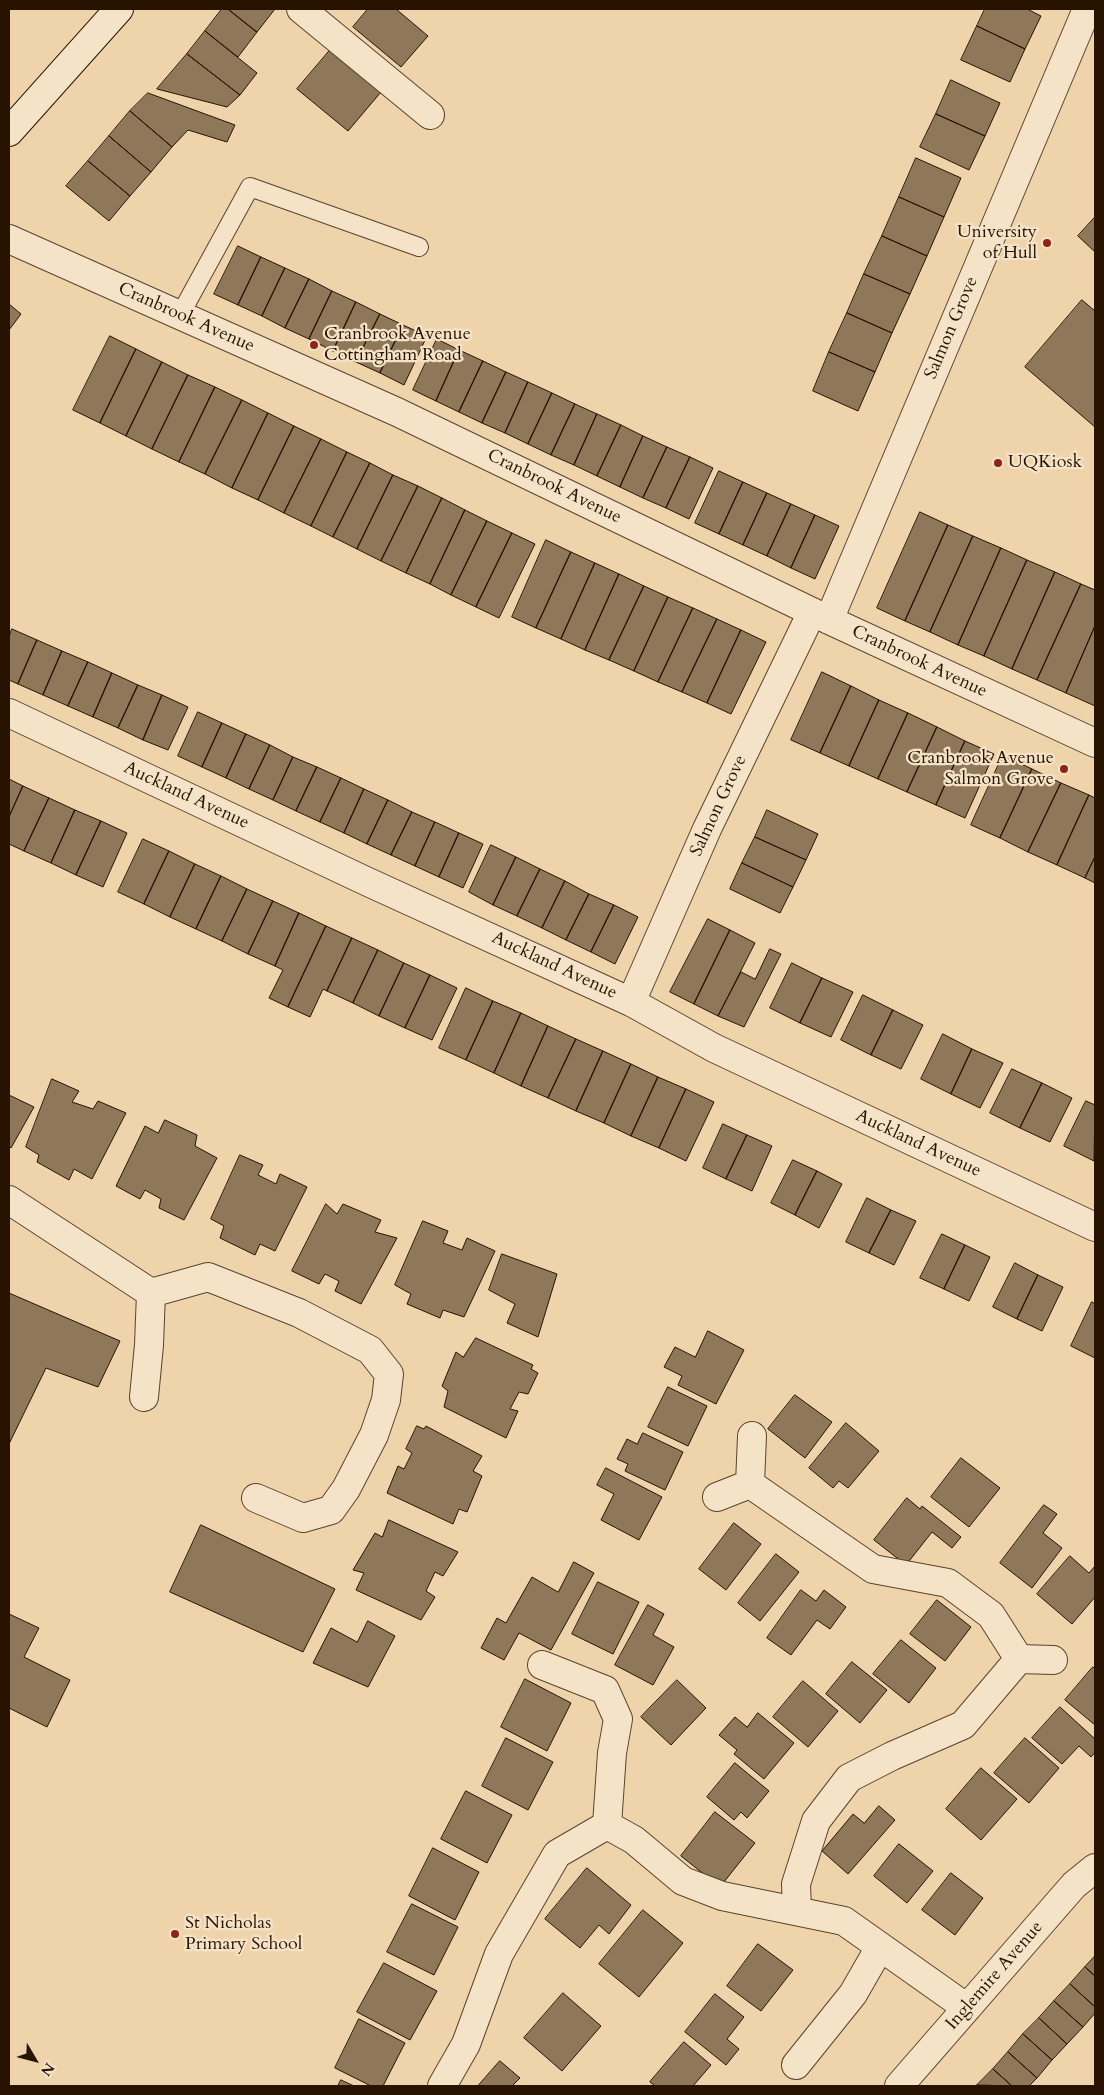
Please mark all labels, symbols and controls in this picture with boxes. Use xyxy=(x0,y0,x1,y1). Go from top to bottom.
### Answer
place label: University of Hull xyxy=(957,222,1037,264)
marker: University of Hull xyxy=(1041,237,1053,249)
street label: Salmon Grove xyxy=(921,274,983,382)
street label: Cranbrook Avenue xyxy=(115,278,257,358)
place label: Cranbrook Avenue Cottingham Road xyxy=(324,324,471,366)
marker: Cranbrook Avenue Cottingham Road xyxy=(308,339,320,351)
street label: Cranbrook Avenue xyxy=(483,445,625,529)
place label: UQKiosk xyxy=(1008,452,1082,474)
marker: UQKiosk xyxy=(992,457,1004,469)
street label: Cranbrook Avenue xyxy=(848,621,990,703)
place label: Cranbrook Avenue Salmon Grove xyxy=(907,748,1054,791)
street label: Salmon Grove xyxy=(686,752,752,860)
street label: Auckland Avenue xyxy=(120,757,252,835)
marker: Cranbrook Avenue Salmon Grove xyxy=(1058,763,1070,775)
street label: Auckland Avenue xyxy=(488,927,620,1005)
street label: Auckland Avenue xyxy=(852,1105,984,1183)
place label: St Nicholas Primary School xyxy=(185,1913,302,1956)
street label: Inglemire Avenue xyxy=(942,1917,1048,2035)
marker: St Nicholas Primary School xyxy=(169,1928,181,1940)
north arrow xyxy=(10,2035,60,2085)
text: N xyxy=(36,2059,59,2080)

